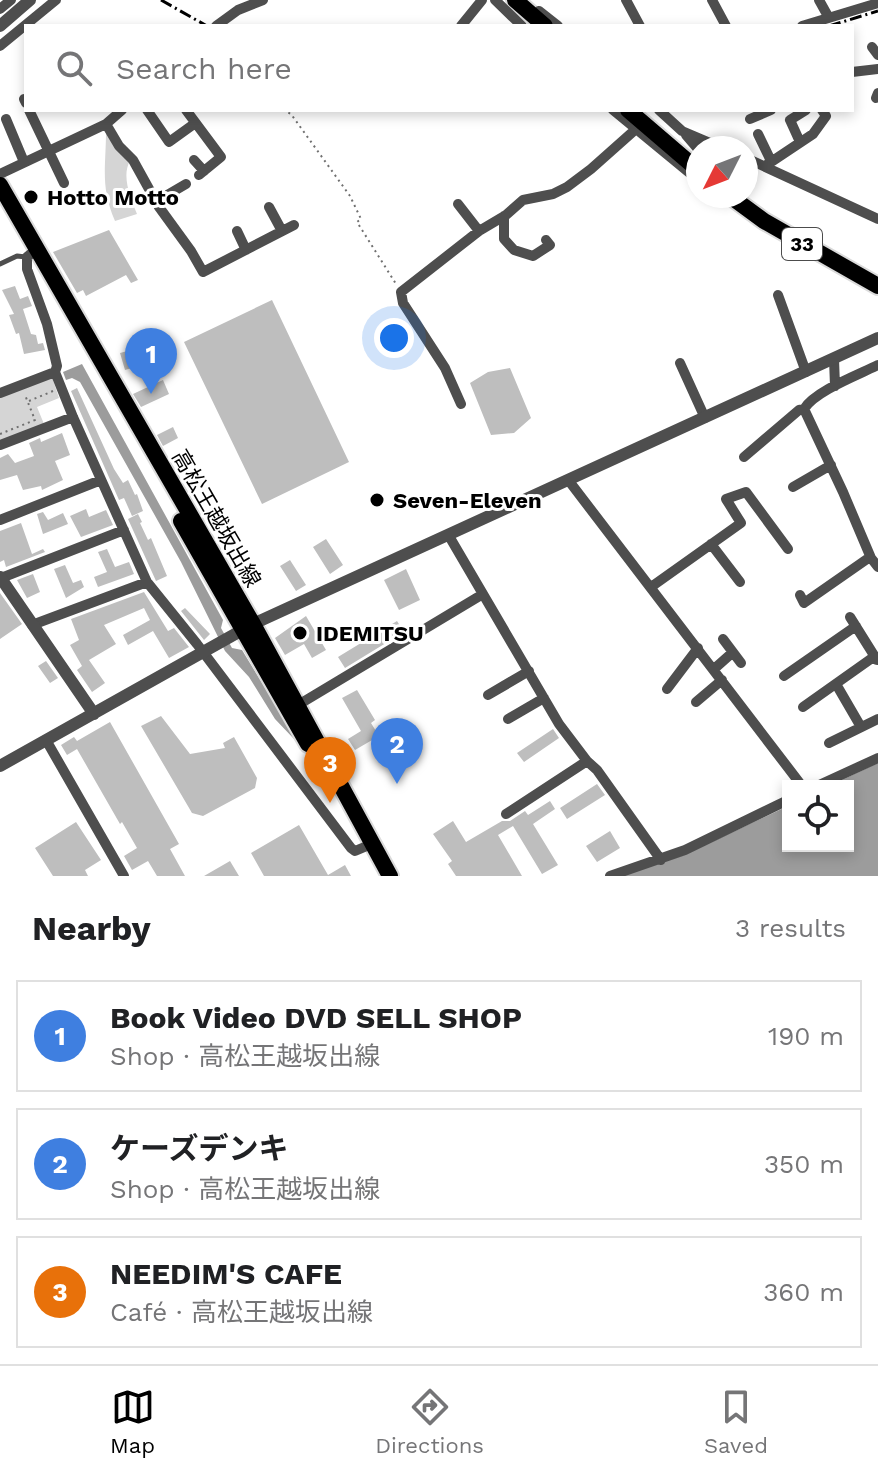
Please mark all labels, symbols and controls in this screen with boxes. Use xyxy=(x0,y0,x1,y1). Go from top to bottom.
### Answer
search box xyxy=(24,24,854,112)
icon: search xyxy=(52,46,96,90)
text: Search here xyxy=(116,51,292,86)
north arrow xyxy=(686,136,758,208)
place label: Hotto Motto xyxy=(47,185,179,210)
marker: Hotto Motto xyxy=(22,188,40,206)
road number: 33 xyxy=(782,228,822,260)
your location xyxy=(374,318,414,358)
pin: 1 xyxy=(125,328,177,394)
street label: 高松王越坂出線 xyxy=(167,445,266,591)
place label: Seven-Eleven xyxy=(393,488,542,513)
marker: Seven-Eleven xyxy=(368,491,386,509)
place label: IDEMITSU xyxy=(316,621,424,646)
marker: IDEMITSU xyxy=(291,624,309,642)
pin: 2 xyxy=(371,718,423,784)
pin: 3 xyxy=(304,737,356,803)
map controls xyxy=(782,780,854,852)
button: locate xyxy=(782,780,854,852)
text: Nearby xyxy=(32,908,151,948)
text: 3 results xyxy=(735,913,846,943)
text: Book Video DVD SELL SHOP xyxy=(110,1000,522,1035)
text: 1 xyxy=(54,1021,66,1051)
text: 190 m xyxy=(768,1021,844,1051)
text: Shop · 高松王越坂出線 xyxy=(110,1041,380,1071)
text: ケーズデンキ xyxy=(110,1131,289,1166)
text: 2 xyxy=(52,1149,68,1179)
text: 350 m xyxy=(764,1149,844,1179)
text: Shop · 高松王越坂出線 xyxy=(110,1174,380,1204)
text: NEEDIM'S CAFE xyxy=(110,1256,342,1291)
text: 3 xyxy=(52,1277,68,1307)
text: 360 m xyxy=(763,1277,844,1307)
text: Café · 高松王越坂出線 xyxy=(110,1297,373,1327)
tab: Map xyxy=(110,1385,155,1458)
tab: Directions xyxy=(375,1385,484,1458)
tab: Saved xyxy=(704,1385,768,1458)

